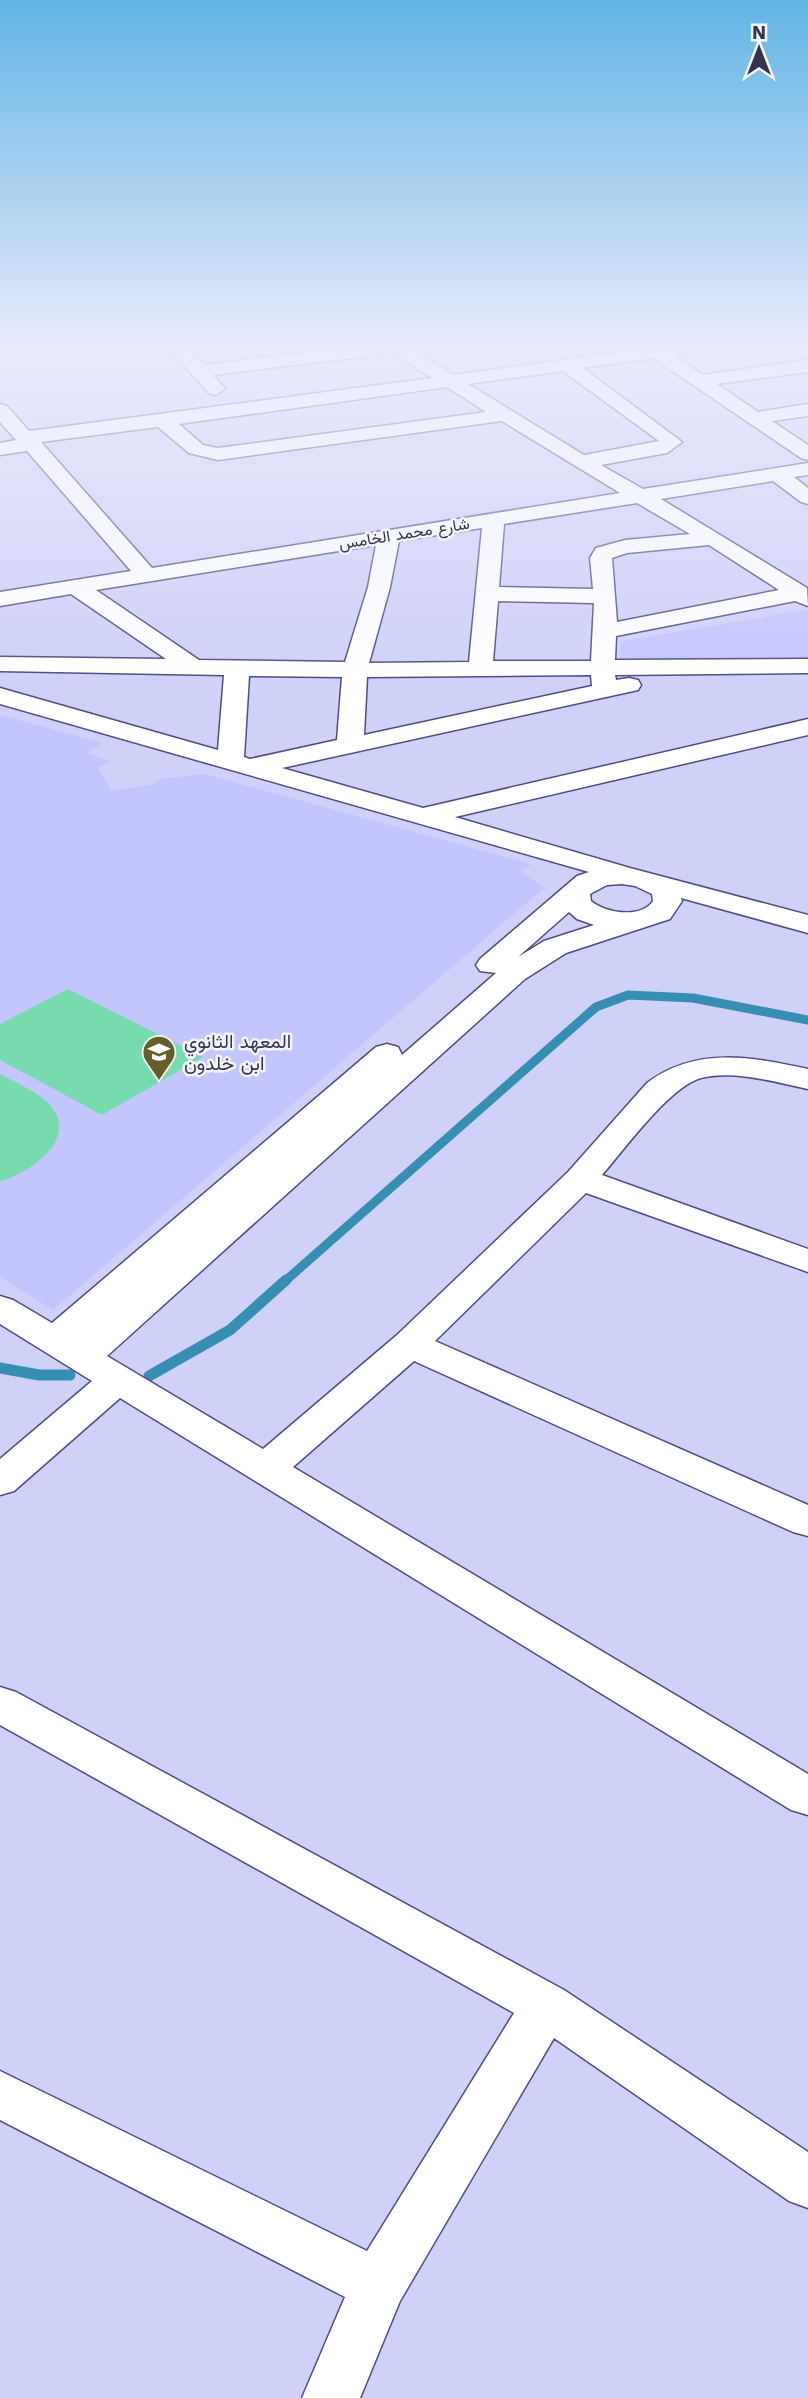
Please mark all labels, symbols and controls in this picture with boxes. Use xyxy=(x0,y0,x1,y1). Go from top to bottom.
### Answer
north arrow xyxy=(724,14,794,84)
text: N xyxy=(752,21,766,44)
street label: شارع محمد الخامس xyxy=(337,514,471,555)
place label: المعهد الثانوي ابن خلدون xyxy=(184,1030,291,1075)
school or university icon: المعهد الثانوي ابن خلدون xyxy=(140,1033,178,1082)

